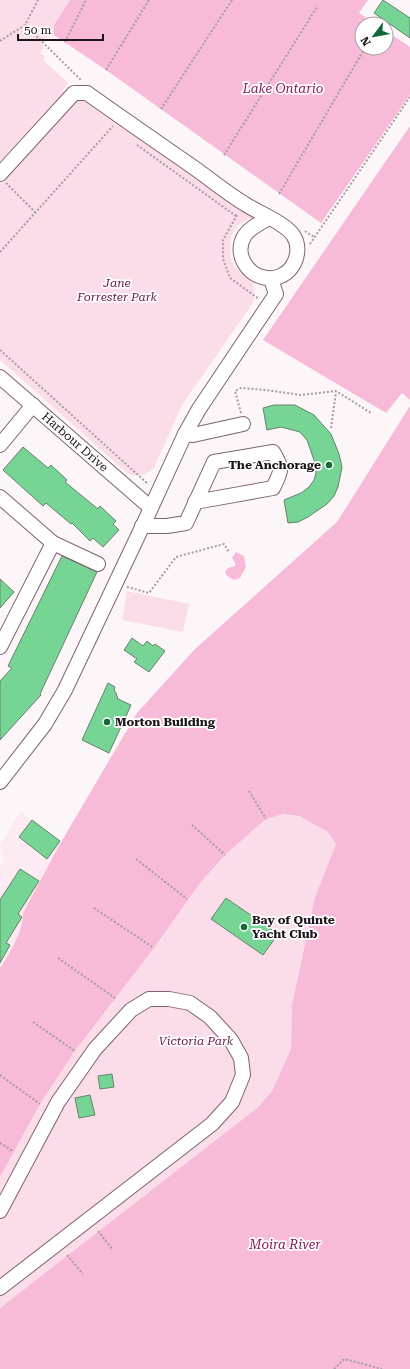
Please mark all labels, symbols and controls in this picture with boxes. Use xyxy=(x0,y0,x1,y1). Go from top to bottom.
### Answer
scale bar xyxy=(18,16,103,42)
north arrow xyxy=(354,16,394,56)
text: 50 m xyxy=(24,23,51,37)
text: N xyxy=(358,34,374,48)
water label: Lake Ontario xyxy=(242,81,323,96)
park label: Jane Forrester Park xyxy=(76,276,157,304)
street label: Harbour Drive xyxy=(39,409,111,475)
place label: The Anchorage xyxy=(228,458,321,472)
marker: The Anchorage xyxy=(324,460,334,470)
place label: Morton Building xyxy=(115,715,216,729)
marker: Morton Building xyxy=(102,717,112,727)
place label: Bay of Quinte Yacht Club xyxy=(252,913,335,941)
marker: Bay of Quinte Yacht Club xyxy=(239,922,249,932)
park label: Victoria Park xyxy=(159,1034,234,1048)
water label: Moira River xyxy=(248,1237,321,1252)

